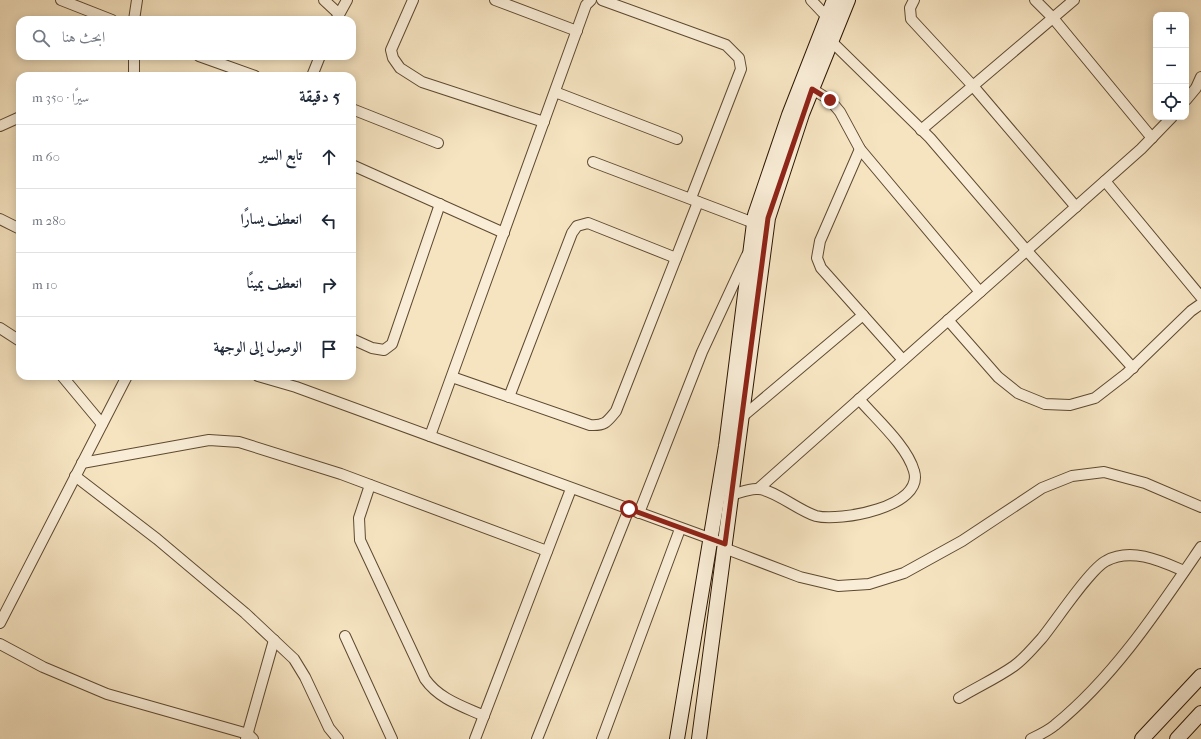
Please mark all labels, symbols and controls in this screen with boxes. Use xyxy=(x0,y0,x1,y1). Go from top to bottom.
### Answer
map controls xyxy=(1153,12,1189,120)
button: + xyxy=(1153,12,1189,48)
search box xyxy=(16,16,356,60)
icon: search xyxy=(30,27,52,49)
text: ابحث هنا xyxy=(62,28,105,46)
button: − xyxy=(1153,48,1189,84)
button: locate xyxy=(1153,84,1189,120)
text: 5 دقيقة xyxy=(299,86,340,106)
text: سيرًا · 350 m xyxy=(32,90,89,105)
route end xyxy=(821,91,839,109)
text: تابع السير xyxy=(260,146,302,164)
icon: ahead xyxy=(318,146,340,168)
text: 60 m xyxy=(32,149,60,164)
text: انعطف يسارًا xyxy=(241,210,302,228)
icon: left xyxy=(318,210,340,232)
text: 280 m xyxy=(32,213,66,228)
text: انعطف يمينًا xyxy=(247,274,302,292)
icon: right xyxy=(318,274,340,296)
text: 10 m xyxy=(32,277,57,292)
text: الوصول إلى الوجهة xyxy=(213,338,302,356)
icon: arrive xyxy=(318,338,340,360)
route start xyxy=(620,500,638,518)

